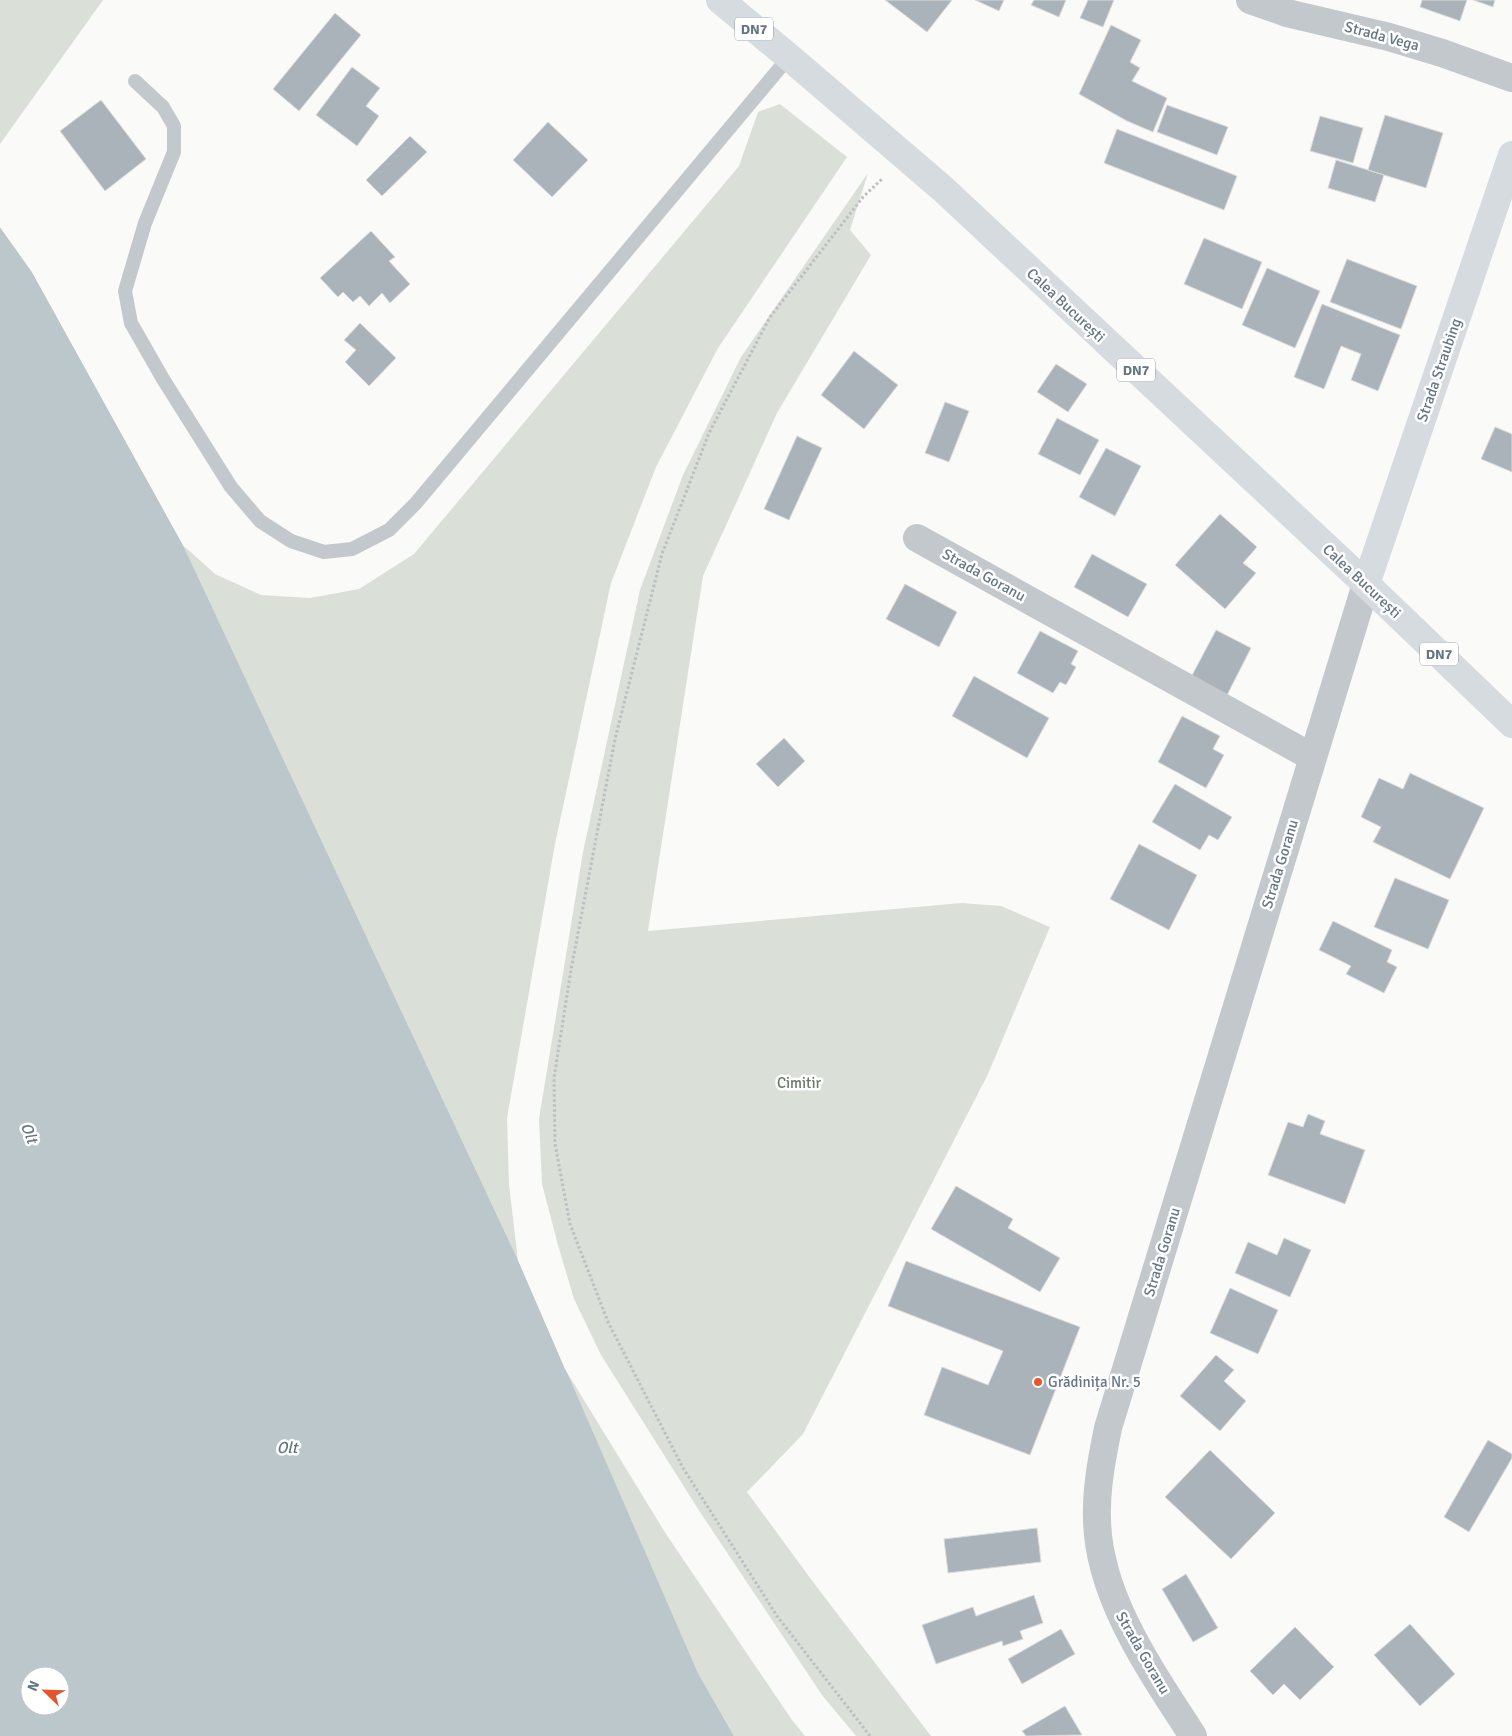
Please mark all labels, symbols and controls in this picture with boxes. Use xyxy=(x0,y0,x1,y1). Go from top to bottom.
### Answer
street label: Strada Vega xyxy=(1343,17,1421,55)
road number: DN7 xyxy=(735,18,773,40)
street label: Calea București xyxy=(1023,264,1109,346)
street label: Strada Straubing xyxy=(1413,316,1465,424)
road number: DN7 xyxy=(1117,358,1155,382)
street label: Calea București xyxy=(1319,540,1405,622)
street label: Strada Goranu xyxy=(939,545,1029,605)
road number: DN7 xyxy=(1420,642,1458,666)
street label: Strada Goranu xyxy=(1258,817,1302,911)
park label: Cimitir xyxy=(777,1074,821,1092)
water label: Olt xyxy=(16,1120,43,1149)
street label: Strada Goranu xyxy=(1140,1205,1184,1299)
place label: Grădinița Nr. 5 xyxy=(1048,1373,1141,1392)
marker: Grădinița Nr. 5 xyxy=(1032,1376,1044,1388)
water label: Olt xyxy=(277,1438,300,1458)
street label: Strada Goranu xyxy=(1112,1609,1174,1697)
north arrow xyxy=(20,1666,70,1716)
text: N xyxy=(24,1678,43,1694)

